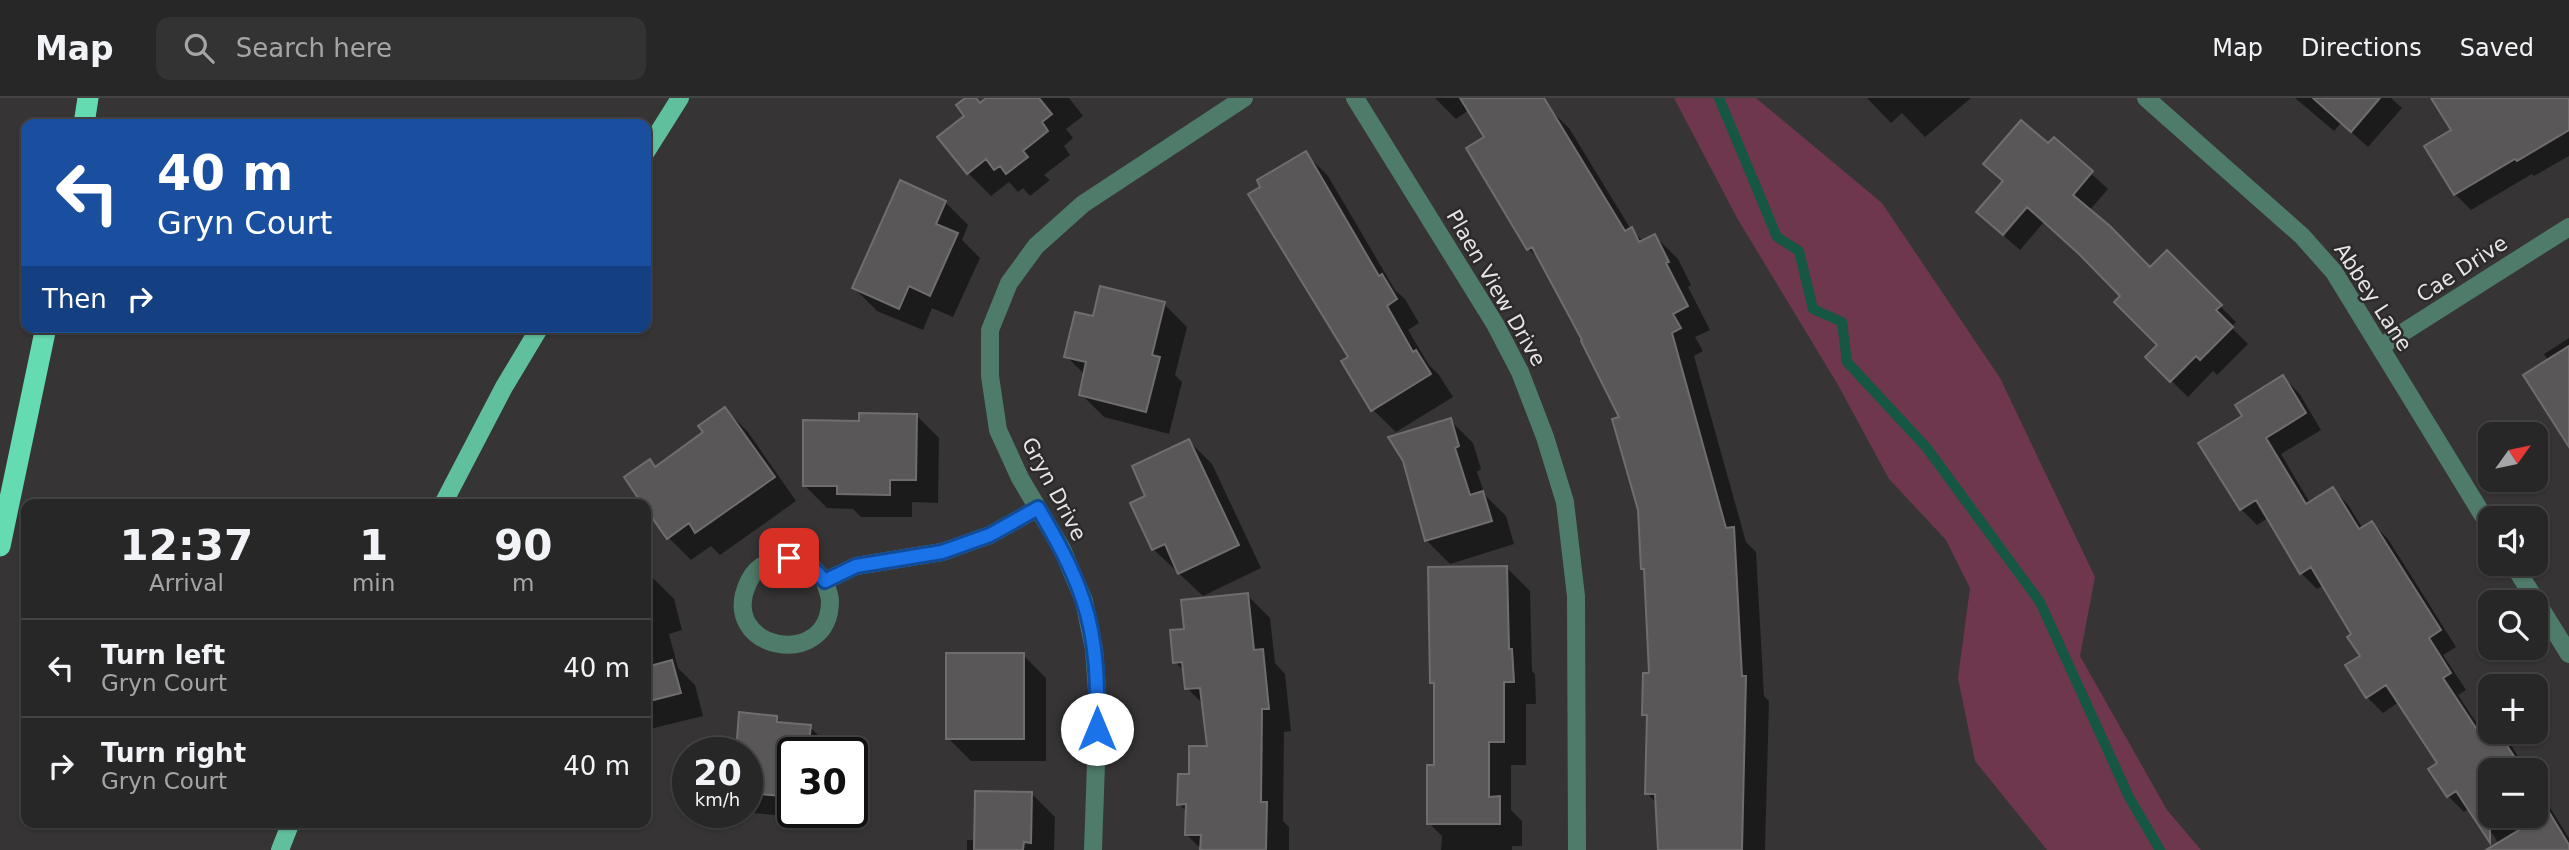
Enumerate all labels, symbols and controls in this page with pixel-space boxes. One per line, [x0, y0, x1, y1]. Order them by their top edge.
search box [156, 17, 646, 80]
text: Map [35, 29, 114, 68]
icon: search [180, 29, 218, 67]
text: Search here [236, 33, 392, 63]
text: Map [2212, 34, 2263, 62]
text: Directions [2301, 34, 2422, 62]
text: Saved [2460, 34, 2534, 62]
text: 40 m [157, 145, 293, 202]
icon: left [42, 147, 133, 238]
text: Gryn Court [157, 204, 332, 242]
street label: Plaen View Drive [1441, 205, 1551, 371]
street label: Cae Drive [2412, 231, 2512, 307]
street label: Abbey Lane [2329, 239, 2417, 355]
icon: right [121, 280, 159, 318]
text: Then [42, 284, 107, 314]
north arrow [2478, 422, 2548, 492]
map controls [2478, 422, 2548, 828]
street label: Gryn Drive [1017, 433, 1091, 545]
button: sound [2478, 506, 2548, 576]
text: 12:37 [120, 521, 253, 570]
text: 1 [359, 521, 388, 570]
text: 90 [494, 521, 552, 570]
pin [759, 528, 819, 588]
icon: arrive [770, 539, 808, 577]
text: Arrival [149, 570, 224, 596]
text: min [352, 570, 395, 596]
text: m [512, 570, 534, 596]
button: search [2478, 590, 2548, 660]
text: Turn left [101, 640, 225, 670]
icon: left [42, 649, 80, 687]
text: 40 m [563, 653, 630, 683]
text: Gryn Court [101, 670, 227, 696]
button: + [2478, 674, 2548, 744]
position arrow [1060, 692, 1134, 766]
speed limit sign: 30 [777, 737, 868, 828]
text: Turn right [101, 738, 246, 768]
icon: right [42, 747, 80, 785]
text: 40 m [563, 751, 630, 781]
text: 20 [693, 753, 742, 793]
button: − [2478, 758, 2548, 828]
text: Gryn Court [101, 768, 227, 794]
text: km/h [695, 789, 740, 810]

